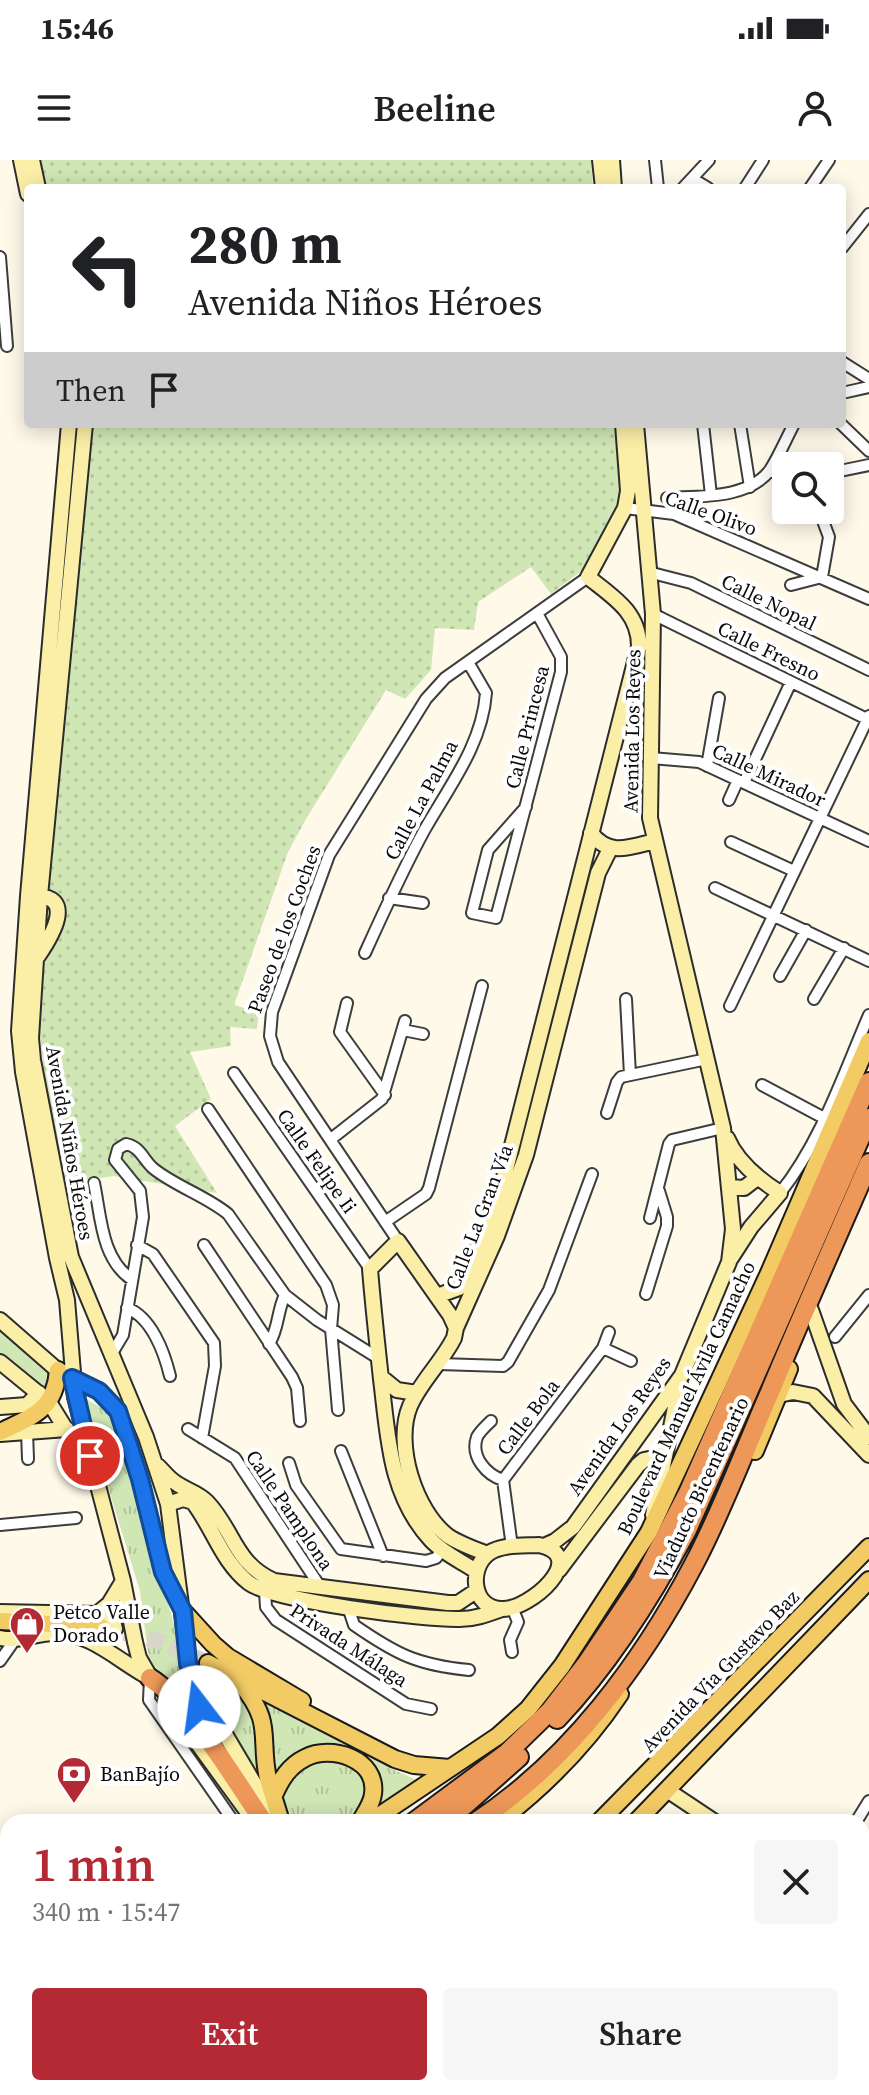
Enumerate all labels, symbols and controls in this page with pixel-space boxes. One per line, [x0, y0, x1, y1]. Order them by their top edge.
text: 15:46 [40, 8, 114, 49]
text: Beeline [373, 84, 496, 133]
icon: menu [32, 86, 76, 130]
icon: person [793, 86, 837, 130]
text: 280 m [188, 205, 342, 282]
icon: left [56, 216, 160, 320]
text: Avenida Niños Héroes [188, 278, 542, 327]
icon: arrive [142, 368, 186, 412]
text: Then [56, 370, 126, 411]
map controls [772, 452, 844, 524]
button: search [772, 452, 844, 524]
street label: Calle Olivo [661, 483, 761, 543]
street label: Calle Nopal [717, 567, 821, 637]
street label: Calle Fresno [713, 614, 825, 688]
street label: Avenida Los Reyes [617, 649, 647, 813]
street label: Calle Princesa [498, 661, 556, 792]
street label: Calle La Palma [378, 734, 465, 865]
street label: Calle Mirador [707, 736, 831, 814]
street label: Paseo de los Coches [241, 841, 327, 1017]
street label: Avenida Niños Héroes [39, 1044, 101, 1242]
street label: Calle Felipe Ii [271, 1103, 363, 1219]
street label: Calle La Gran Vía [438, 1140, 520, 1294]
street label: Boulevard Manuel Ávila Camacho [610, 1257, 762, 1539]
street label: Avenida Los Reyes [561, 1351, 677, 1501]
street label: Calle Bola [490, 1372, 566, 1461]
street label: Viaducto Bicentenario [646, 1392, 756, 1584]
pin [56, 1422, 124, 1490]
icon: arrive [68, 1434, 112, 1478]
street label: Calle Pamplona [239, 1444, 341, 1576]
street label: Avenida Via Gustavo Baz [635, 1583, 805, 1759]
street label: Privada Málaga [285, 1596, 414, 1694]
place label: Petco Valle Dorado [53, 1598, 150, 1649]
shop icon: Petco Valle Dorado [8, 1605, 46, 1655]
position arrow [157, 1665, 241, 1749]
bank icon: BanBajío [55, 1755, 93, 1805]
place label: BanBajío [100, 1760, 180, 1788]
text: 1 min [32, 1831, 155, 1897]
button: close [754, 1840, 838, 1924]
text: 340 m · 15:47 [32, 1894, 180, 1930]
button: Exit [32, 1988, 427, 2080]
button: Share [443, 1988, 838, 2080]

